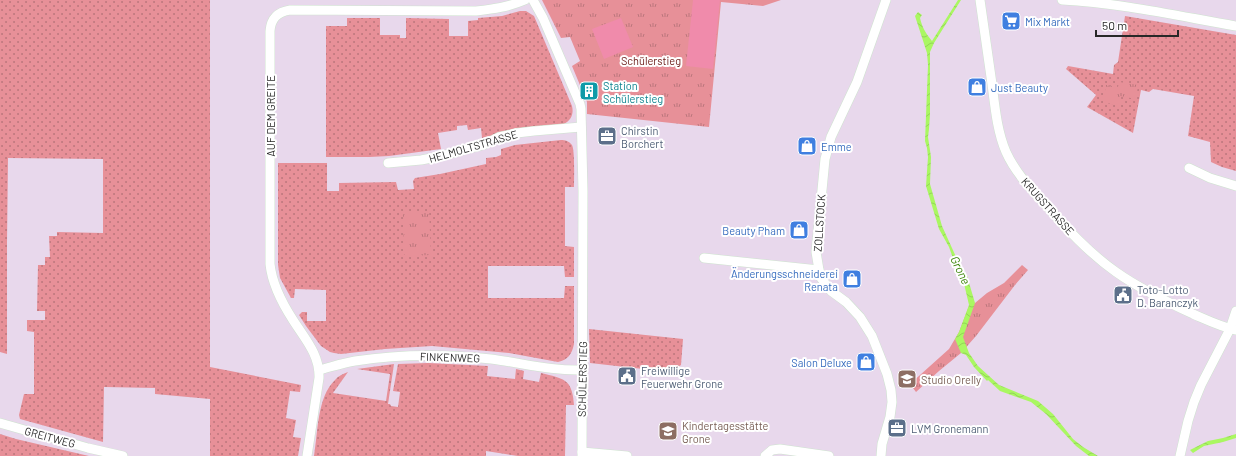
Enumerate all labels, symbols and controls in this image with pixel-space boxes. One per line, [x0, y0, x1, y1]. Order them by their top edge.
supermarket icon: Mix Markt [1000, 10, 1022, 32]
scale bar [1096, 12, 1178, 38]
place label: Mix Markt [1025, 15, 1070, 28]
text: 50 m [1102, 18, 1127, 32]
park label: Schülerstieg [621, 54, 681, 67]
street label: AUF DEM GREITE [264, 75, 277, 157]
shop icon: Just Beauty [966, 76, 988, 98]
place label: Station Schülerstieg [603, 79, 663, 105]
building icon: Station Schülerstieg [578, 80, 600, 102]
place label: Just Beauty [991, 81, 1048, 94]
place label: Chirstin Borchert [621, 124, 663, 150]
office icon: Chirstin Borchert [596, 125, 618, 147]
street label: HELMOLTSTRASSE [427, 127, 519, 165]
shop icon: Emme [796, 135, 818, 157]
place label: Emme [821, 140, 852, 153]
street label: KRUGSTRASSE [1019, 175, 1077, 238]
street label: ZOLLSTOCK [811, 194, 828, 252]
shop icon: Beauty Pham [788, 219, 810, 241]
place label: Beauty Pham [722, 224, 785, 237]
water label: Grone [948, 253, 974, 287]
place label: Änderungsschneiderei Renata [731, 266, 838, 293]
shop icon: Änderungsschneiderei Renata [841, 268, 863, 290]
place label: Toto-Lotto D. Baranczyk [1137, 283, 1199, 309]
public building icon: Toto-Lotto D. Baranczyk [1112, 284, 1134, 306]
street label: SCHÜLERSTIEG [574, 341, 589, 417]
street label: FINKENWEG [420, 349, 480, 365]
shop icon: Salon Deluxe [855, 351, 877, 373]
place label: Salon Deluxe [791, 356, 852, 369]
place label: Freiwillige Feuerwehr Grone [641, 364, 723, 390]
public building icon: Freiwillige Feuerwehr Grone [616, 365, 638, 387]
school or university icon: Studio Orelly [896, 368, 918, 390]
place label: Studio Orelly [921, 373, 981, 386]
office icon: LVM Gronemann [886, 417, 908, 439]
place label: Kindertagesstätte Grone [682, 419, 769, 445]
school or university icon: Kindertagesstätte Grone [657, 420, 679, 442]
place label: LVM Gronemann [911, 422, 989, 435]
street label: GREITWEG [23, 424, 77, 450]

